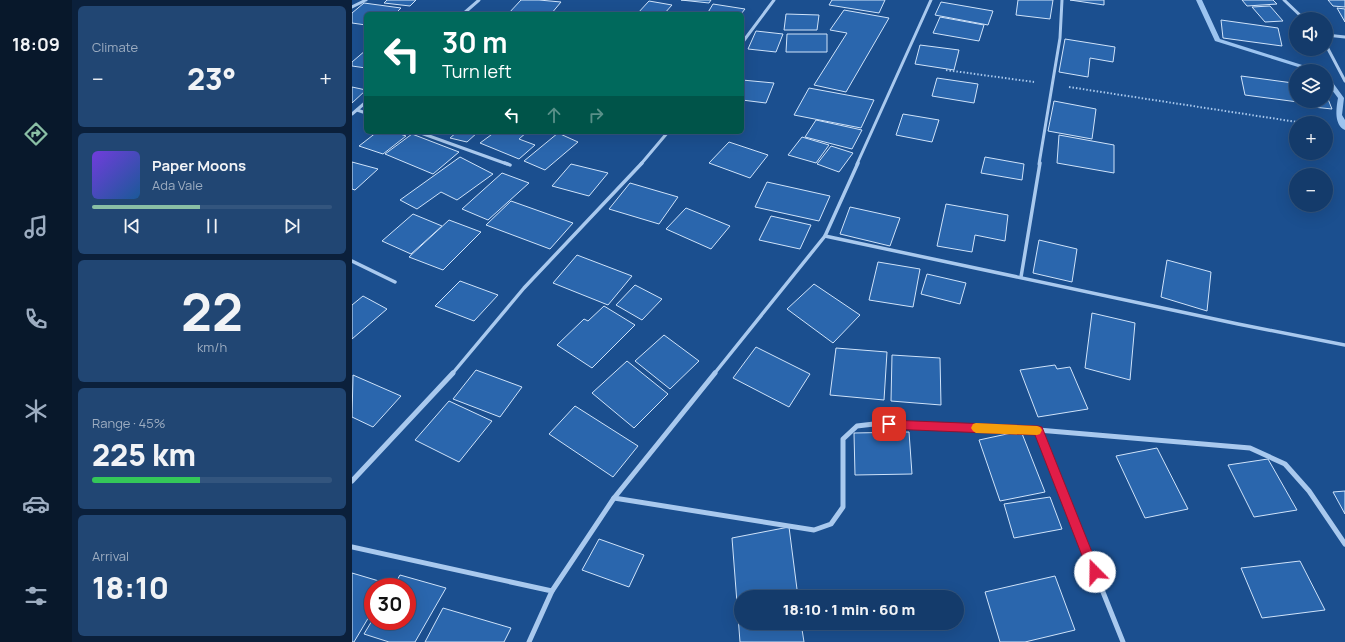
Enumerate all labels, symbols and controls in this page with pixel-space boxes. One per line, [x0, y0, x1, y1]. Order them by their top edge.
map controls [1289, 12, 1333, 212]
button: sound [1289, 12, 1333, 56]
text: 30 m [442, 23, 507, 61]
icon: left [376, 28, 428, 80]
text: 18:09 [12, 32, 60, 56]
text: Climate [92, 38, 138, 56]
text: 23° [187, 58, 236, 99]
text: Turn left [442, 59, 512, 83]
text: − [92, 64, 104, 94]
text: + [319, 64, 332, 94]
button: layers [1289, 64, 1333, 108]
icon: left [501, 104, 523, 126]
icon: ahead [543, 104, 565, 126]
icon: right [585, 104, 607, 126]
button: + [1289, 116, 1333, 160]
icon: directions [22, 120, 50, 148]
text: Paper Moons [152, 155, 246, 176]
button: − [1289, 168, 1333, 212]
text: Ada Vale [152, 176, 203, 194]
icon: music [22, 213, 50, 241]
icon: previous [121, 215, 143, 237]
icon: pause [201, 215, 223, 237]
icon: next [281, 215, 303, 237]
text: 22 [181, 276, 243, 347]
icon: phone [22, 305, 50, 333]
text: km/h [197, 338, 227, 356]
icon: climate [22, 397, 50, 425]
pin [872, 407, 906, 441]
icon: arrive [878, 413, 900, 435]
text: Range · 45% [92, 414, 165, 432]
text: 225 km [92, 434, 196, 475]
icon: car [22, 490, 50, 518]
text: Arrival [92, 547, 129, 565]
position arrow [1074, 551, 1116, 593]
text: 18:10 [92, 567, 169, 608]
speed limit sign: 30 [364, 578, 416, 630]
icon: filters [22, 582, 50, 610]
text: 18:10 · 1 min · 60 m [783, 599, 915, 620]

